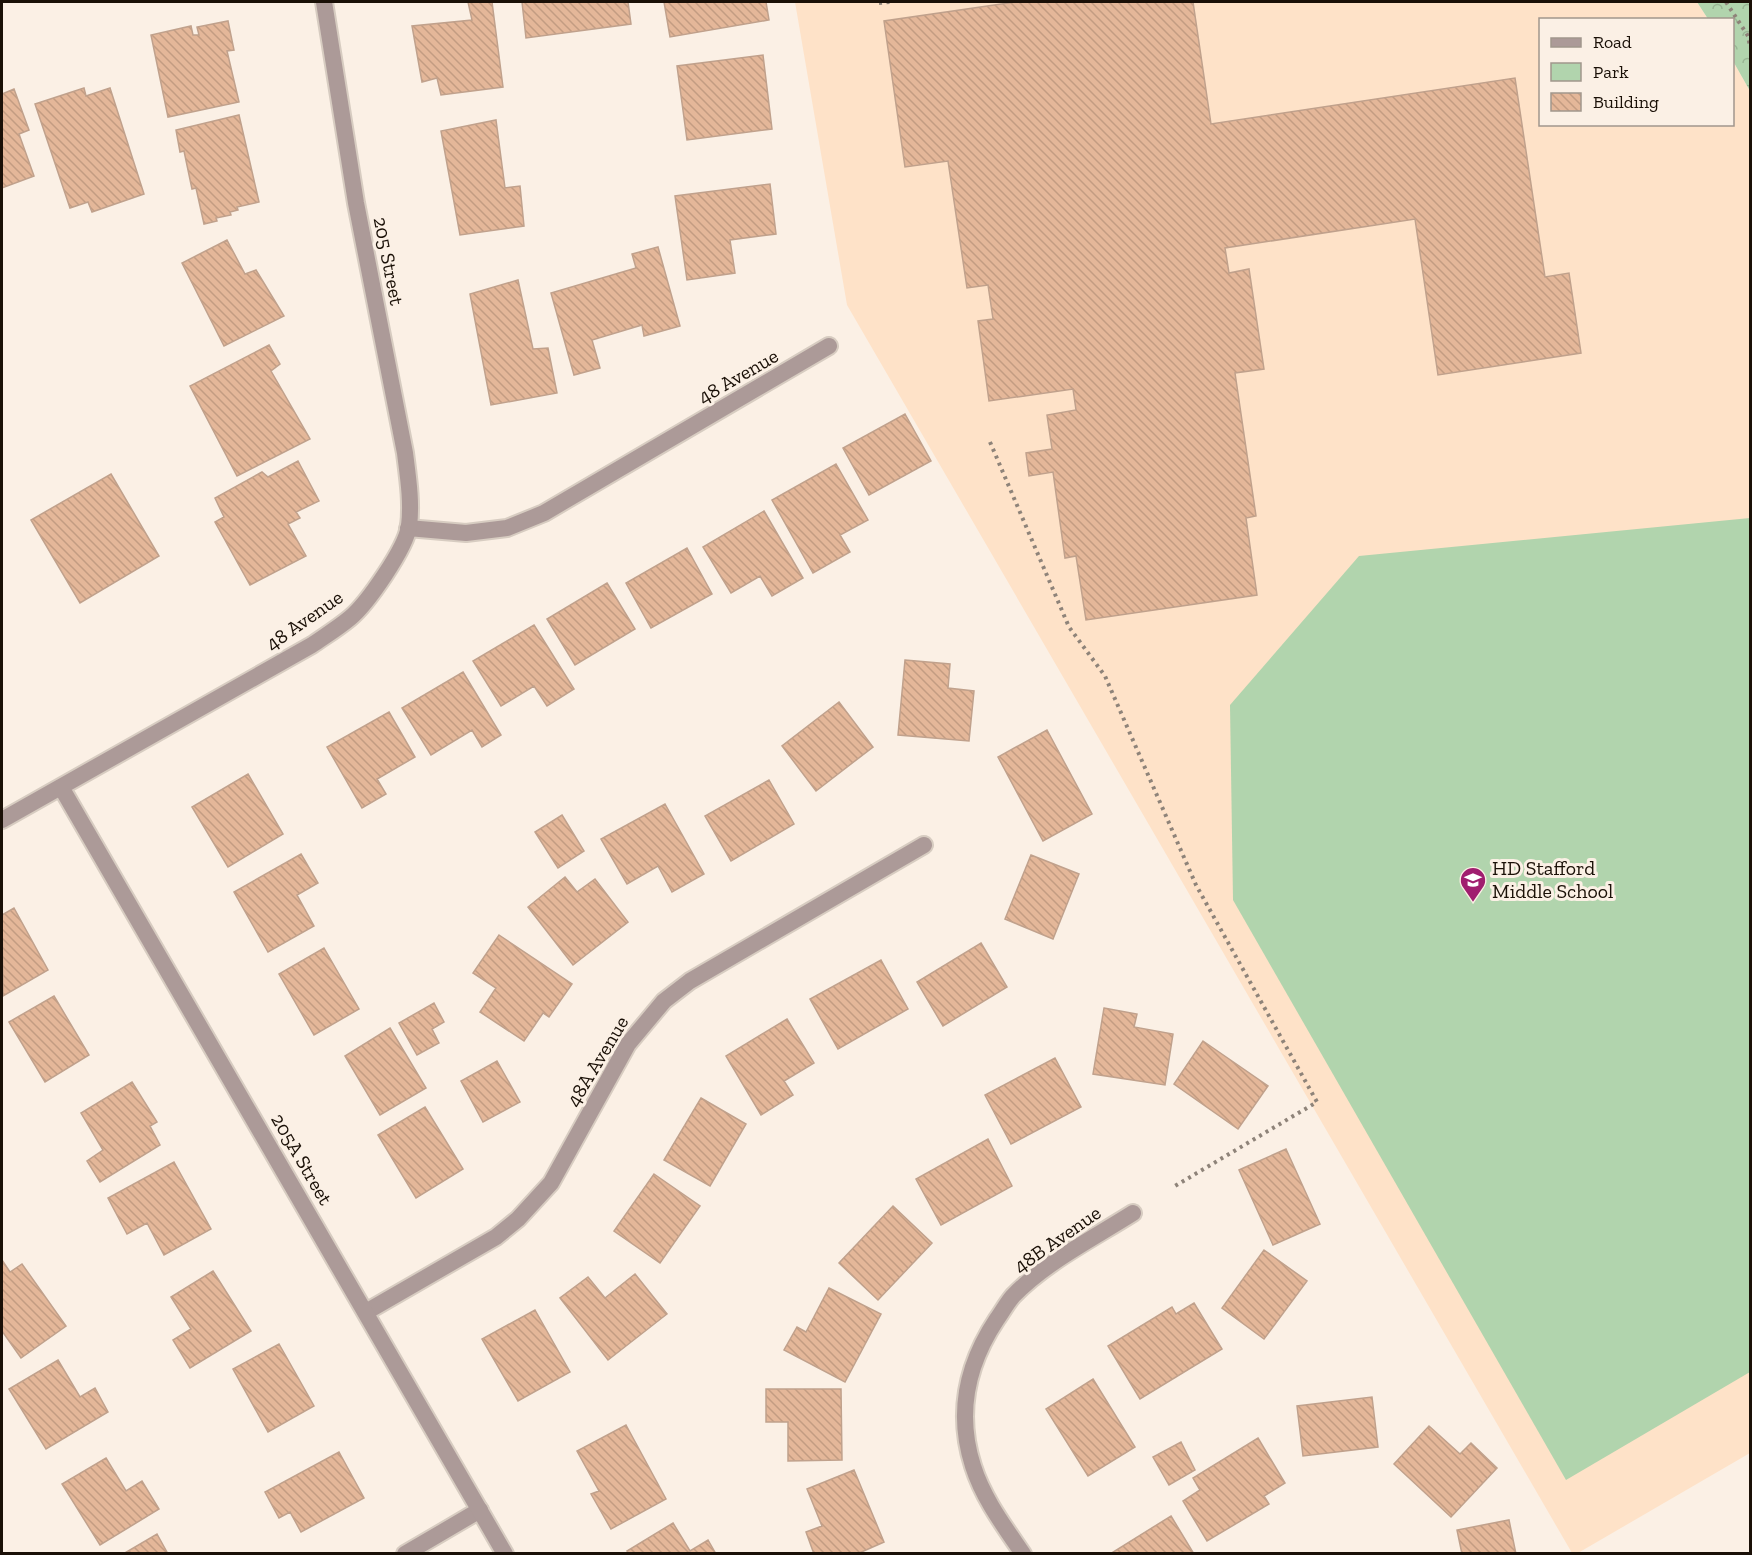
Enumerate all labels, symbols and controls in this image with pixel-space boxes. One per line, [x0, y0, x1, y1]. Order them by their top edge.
legend [1539, 18, 1734, 126]
text: Road [1593, 31, 1632, 53]
text: Park [1593, 61, 1629, 83]
text: Building [1593, 91, 1659, 113]
street label: 205 Street [369, 215, 409, 308]
street label: 48 Avenue [694, 343, 782, 409]
street label: 48 Avenue [261, 585, 347, 655]
place label: HD Stafford Middle School [1492, 856, 1613, 903]
school or university icon: HD Stafford Middle School [1458, 865, 1488, 903]
street label: 48A Avenue [561, 1011, 633, 1111]
street label: 205A Street [266, 1109, 338, 1209]
street label: 48B Avenue [1009, 1200, 1105, 1278]

